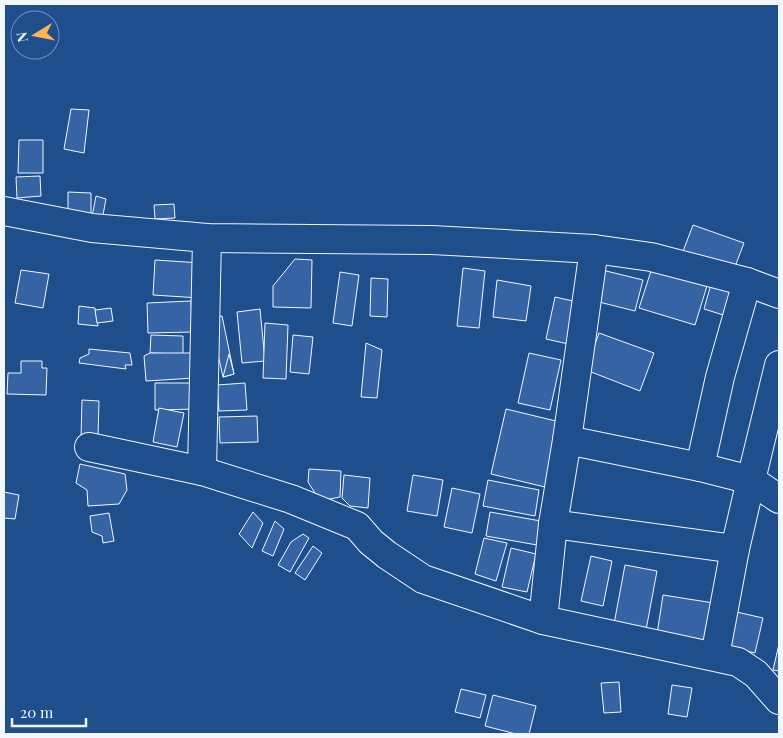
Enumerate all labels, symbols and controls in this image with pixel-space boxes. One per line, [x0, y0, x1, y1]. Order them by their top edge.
north arrow [10, 10, 60, 60]
text: N [11, 31, 32, 44]
scale bar [12, 696, 86, 728]
text: 20 m [20, 702, 54, 722]

